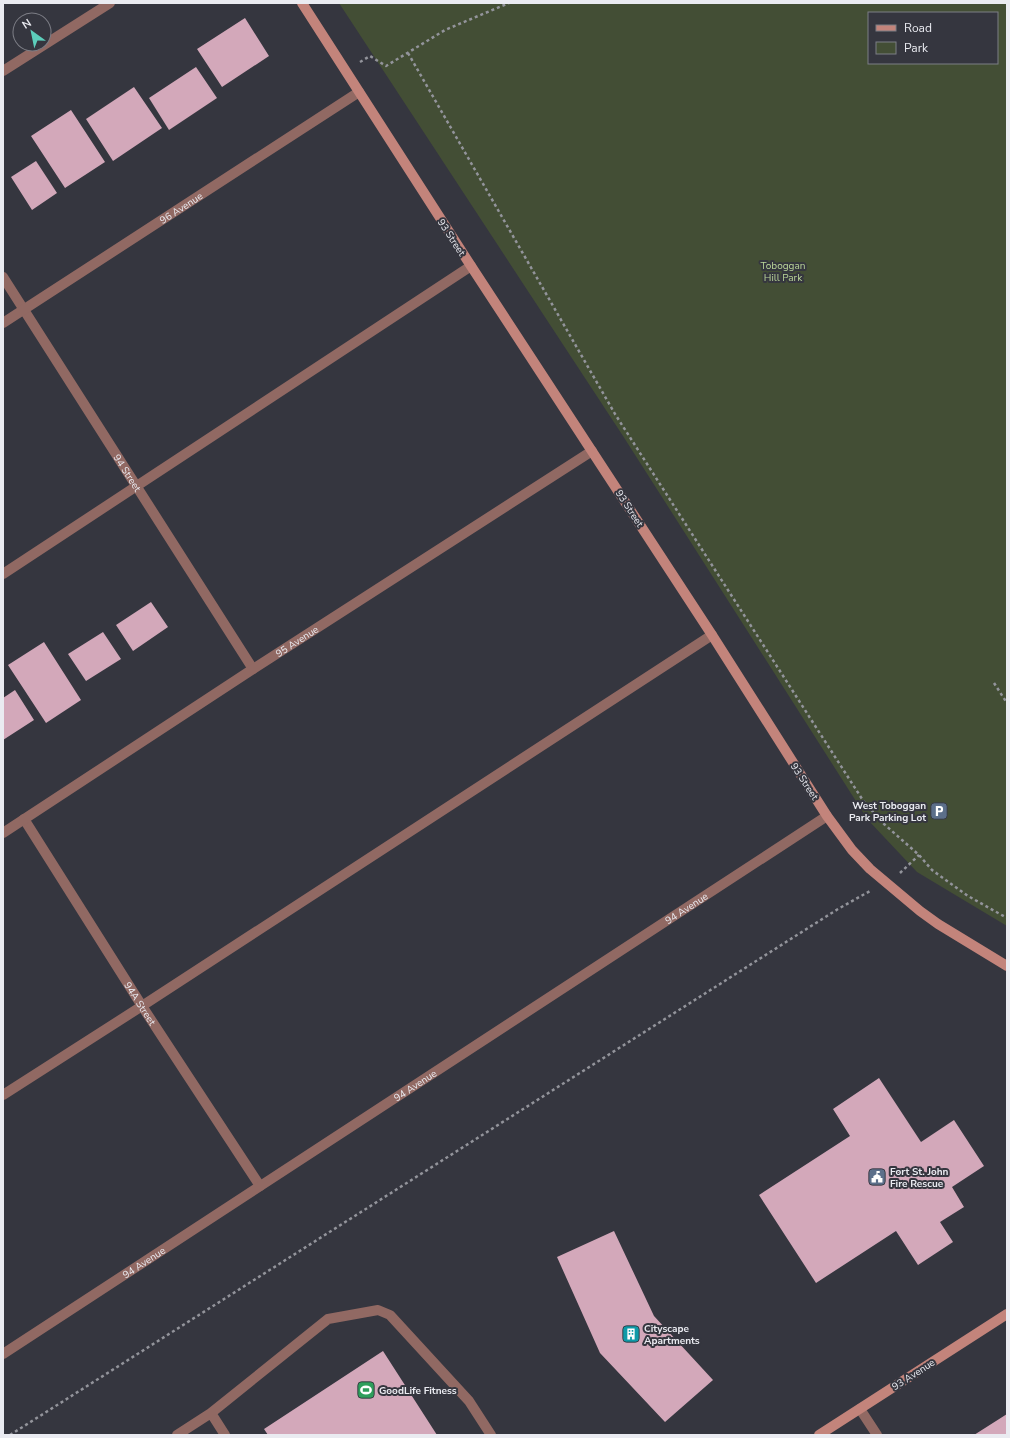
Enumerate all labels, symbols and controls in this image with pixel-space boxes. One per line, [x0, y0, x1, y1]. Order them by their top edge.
north arrow [12, 12, 52, 52]
legend [868, 12, 998, 64]
text: N [19, 16, 34, 33]
text: Road [904, 20, 932, 36]
text: Park [904, 40, 929, 56]
street label: 96 Avenue [157, 189, 206, 228]
street label: 93 Street [434, 216, 469, 259]
park label: Toboggan Hill Park [761, 259, 805, 285]
street label: 94 Street [110, 452, 144, 495]
street label: 93 Street [612, 487, 647, 530]
street label: 95 Avenue [273, 623, 322, 661]
street label: 93 Street [787, 760, 822, 803]
place label: West Toboggan Park Parking Lot [849, 799, 926, 825]
parking icon: West Toboggan Park Parking Lot [929, 801, 949, 821]
street label: 94 Avenue [663, 890, 711, 928]
street label: 94A Street [120, 979, 159, 1029]
street label: 94 Avenue [391, 1067, 440, 1105]
place label: Fort St. John Fire Rescue [890, 1165, 949, 1191]
public building icon: Fort St. John Fire Rescue [867, 1167, 887, 1187]
street label: 94 Avenue [120, 1244, 168, 1282]
place label: Cityscape Apartments [644, 1322, 700, 1348]
building icon: Cityscape Apartments [621, 1324, 641, 1344]
street label: 93 Avenue [889, 1356, 938, 1394]
sports icon: GoodLife Fitness [356, 1380, 376, 1400]
place label: GoodLife Fitness [379, 1384, 457, 1398]

